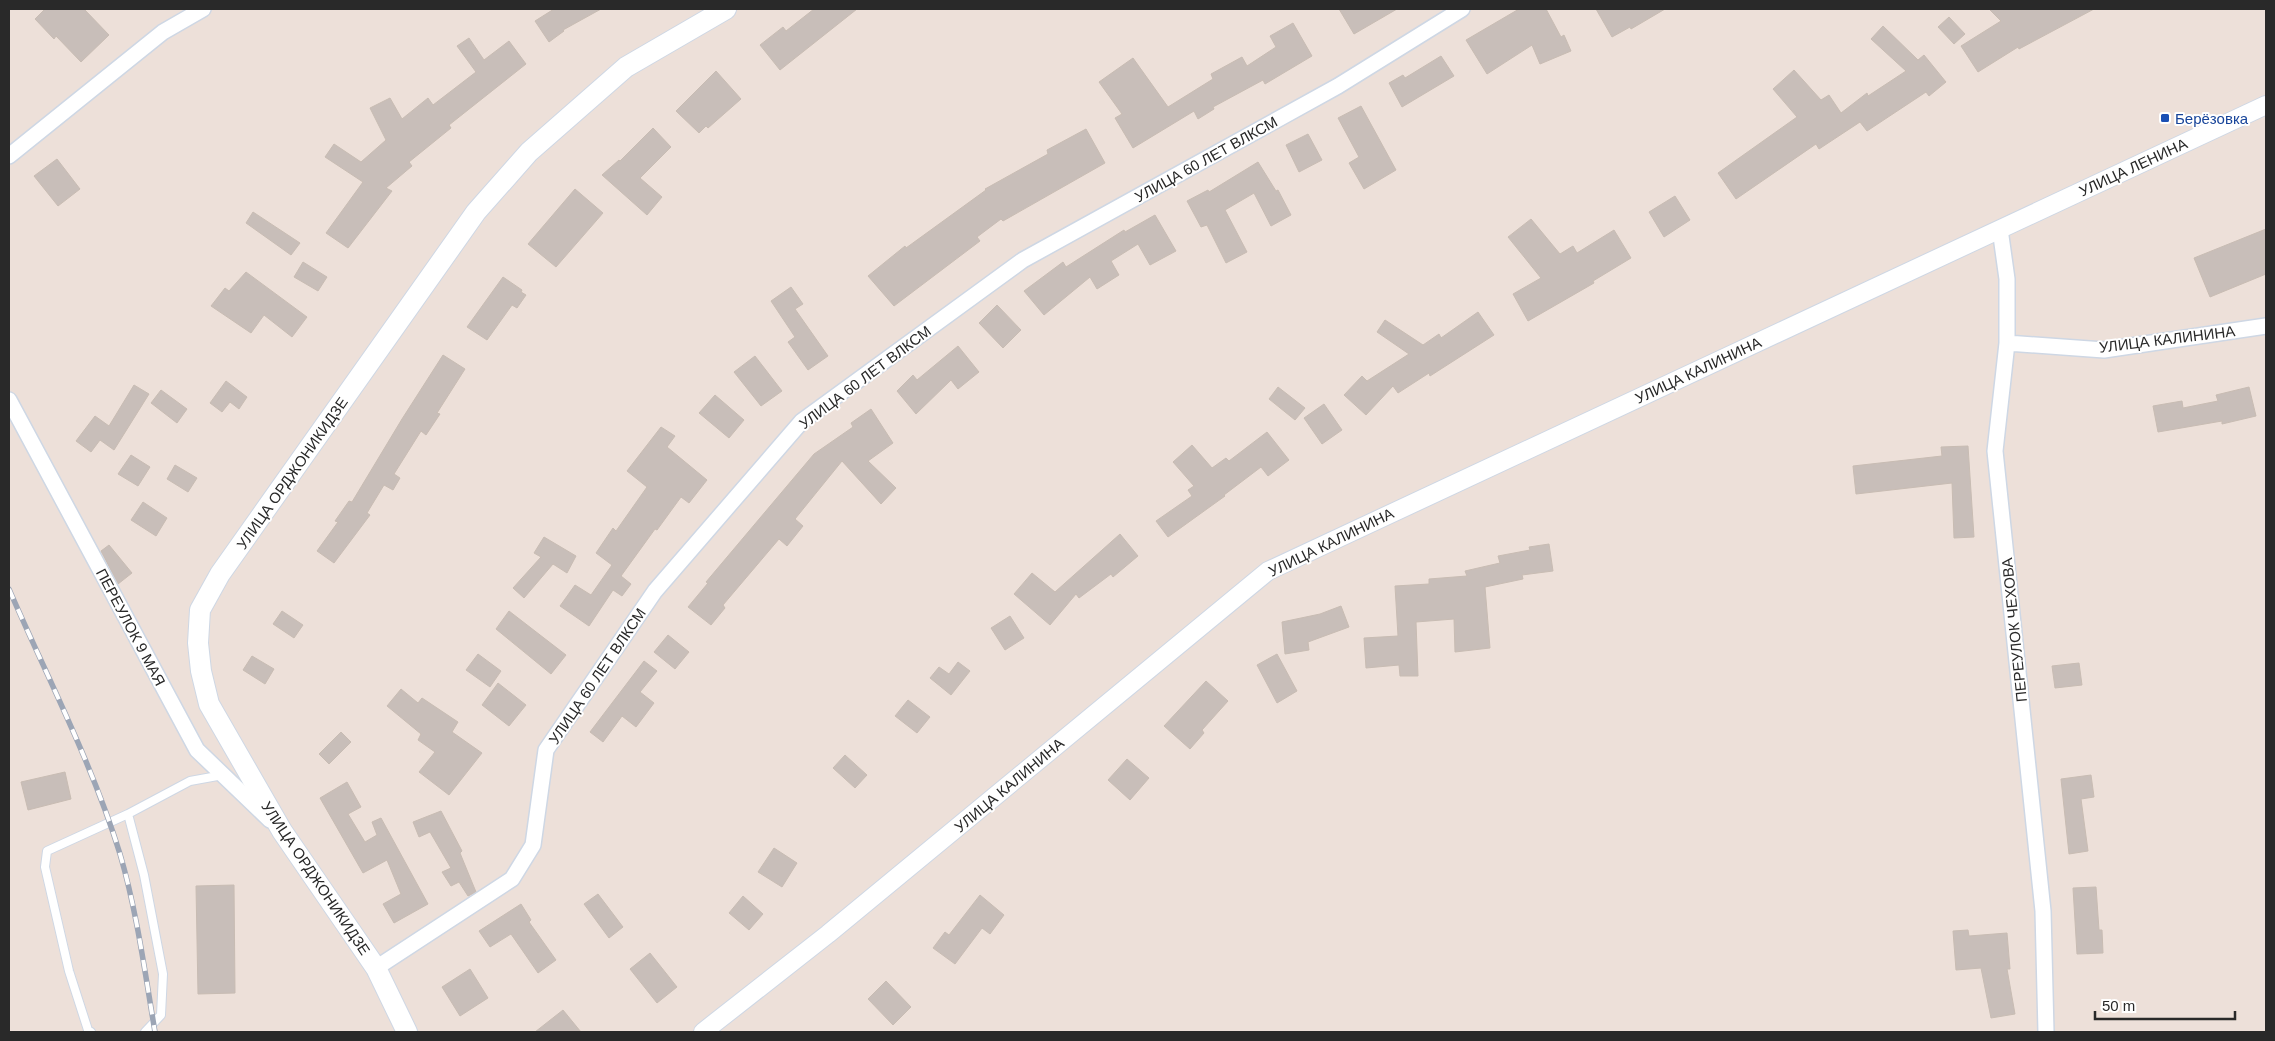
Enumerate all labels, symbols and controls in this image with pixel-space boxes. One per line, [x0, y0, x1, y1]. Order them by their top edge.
place label: Берёзовка [2175, 110, 2249, 127]
marker: Берёзовка [2159, 112, 2171, 124]
street label: УЛИЦА 60 ЛЕТ ВЛКСМ [1132, 113, 1280, 205]
street label: УЛИЦА ЛЕНИНА [2076, 135, 2190, 199]
street label: УЛИЦА 60 ЛЕТ ВЛКСМ [796, 322, 934, 432]
street label: УЛИЦА КАЛИНИНА [2098, 322, 2236, 356]
street label: УЛИЦА КАЛИНИНА [1632, 333, 1764, 407]
street label: УЛИЦА ОРДЖОНИКИДЗЕ [233, 394, 351, 552]
street label: УЛИЦА КАЛИНИНА [1266, 504, 1396, 580]
street label: ПЕРЕУЛОК ЧЕХОВА [1998, 557, 2030, 703]
street label: ПЕРЕУЛОК 9 МАЯ [93, 566, 169, 688]
street label: УЛИЦА 60 ЛЕТ ВЛКСМ [545, 605, 649, 747]
street label: УЛИЦА КАЛИНИНА [951, 734, 1067, 836]
street label: УЛИЦА ОРДЖОНИКИДЗЕ [258, 798, 374, 958]
scale bar [2095, 988, 2235, 1020]
text: 50 m [2102, 997, 2135, 1014]

